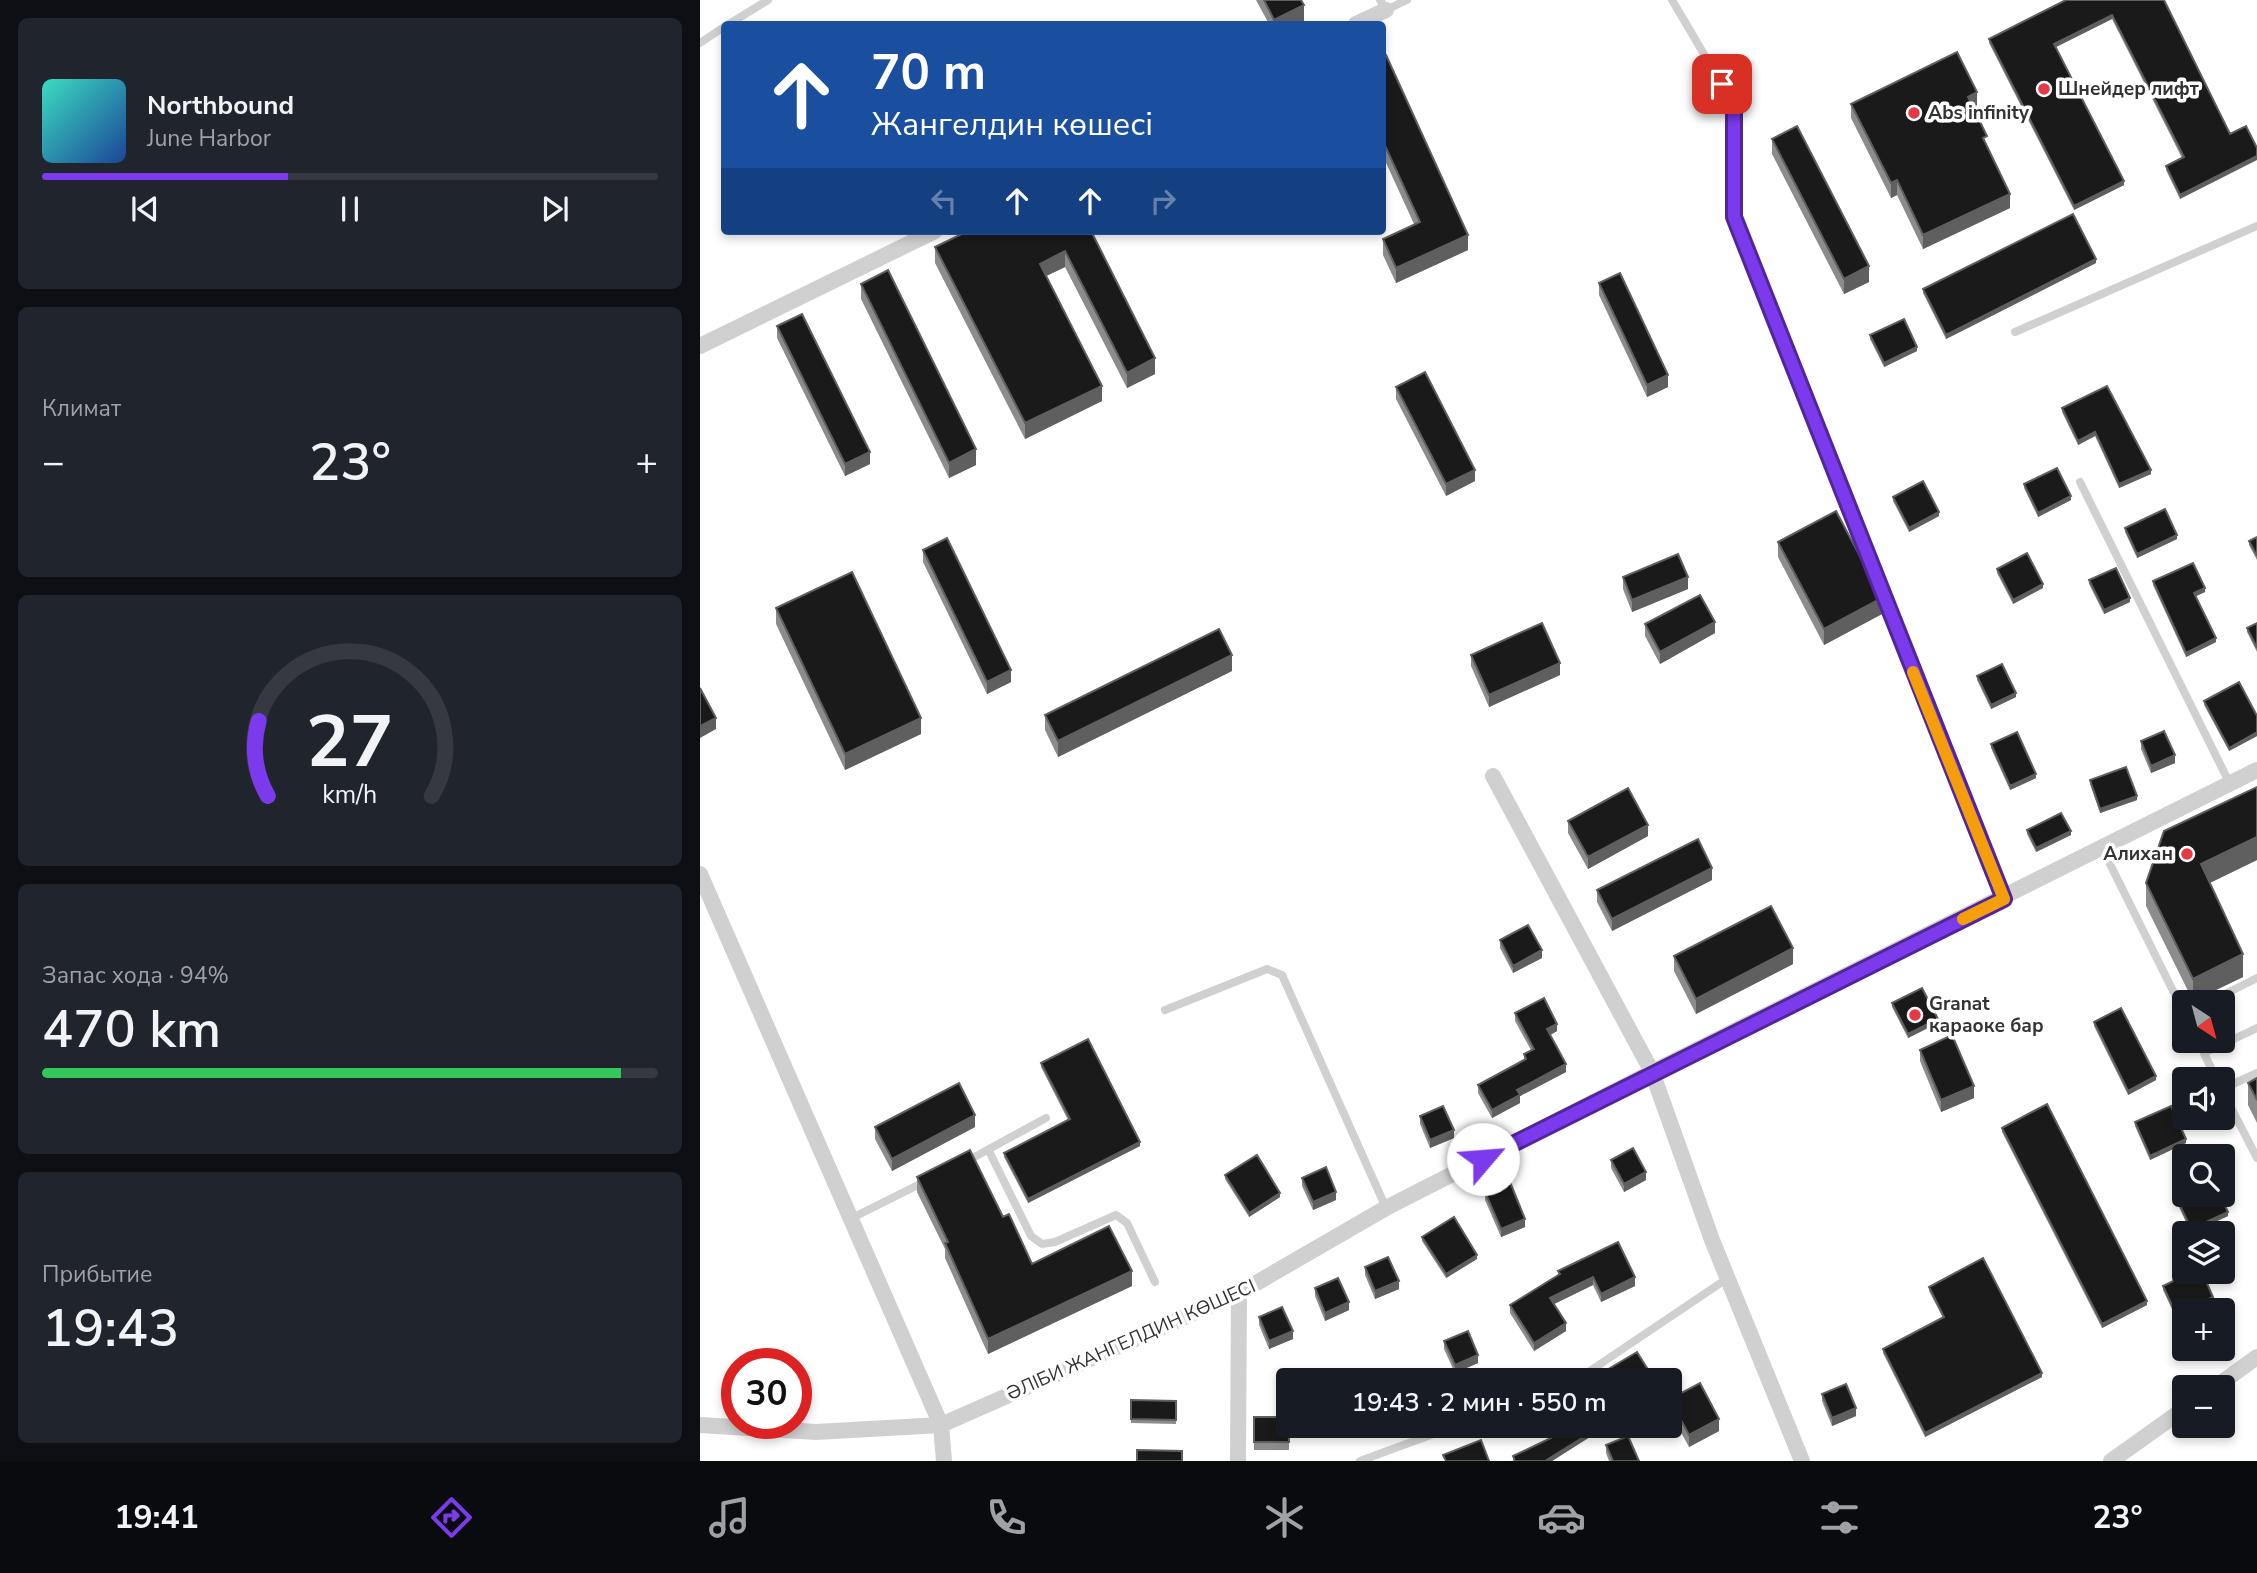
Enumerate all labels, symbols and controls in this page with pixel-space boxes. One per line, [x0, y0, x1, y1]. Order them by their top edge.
text: 70 m [871, 39, 986, 106]
icon: ahead [756, 49, 847, 140]
pin [1692, 54, 1752, 114]
icon: arrive [1703, 65, 1741, 103]
place label: Шнейдер лифт [2058, 76, 2199, 102]
marker: Шнейдер лифт [2036, 81, 2052, 97]
text: Northbound [147, 88, 294, 123]
place label: Abs infinity [1928, 100, 2030, 126]
text: Жангелдин көшесі [871, 103, 1153, 146]
marker: Abs infinity [1906, 105, 1922, 121]
text: June Harbor [147, 123, 271, 154]
icon: left [925, 182, 963, 220]
icon: ahead [998, 182, 1036, 220]
icon: ahead [1071, 182, 1109, 220]
icon: right [1144, 182, 1182, 220]
icon: previous [126, 190, 164, 228]
icon: pause [331, 190, 369, 228]
icon: next [536, 190, 574, 228]
text: Климат [42, 393, 121, 424]
text: 23° [309, 427, 391, 498]
text: − [42, 437, 65, 488]
text: + [635, 437, 658, 488]
text: 27 [306, 693, 394, 793]
text: km/h [322, 778, 378, 812]
place label: Алихан [2103, 841, 2173, 867]
marker: Алихан [2179, 846, 2195, 862]
text: Запас хода · 94% [42, 960, 229, 991]
north arrow [2172, 990, 2235, 1054]
map controls [2172, 990, 2235, 1438]
place label: Granat караоке бар [1929, 991, 2044, 1039]
text: 470 km [42, 994, 221, 1065]
marker: Granat караоке бар [1907, 1007, 1923, 1023]
button: sound [2172, 1067, 2235, 1130]
position arrow [1446, 1122, 1520, 1196]
button: search [2172, 1144, 2235, 1207]
button: layers [2172, 1221, 2235, 1284]
text: Прибытие [42, 1259, 152, 1290]
street label: ӘЛІБИ ЖАНГЕЛДИН КӨШЕСІ [1002, 1273, 1260, 1407]
text: 19:43 [42, 1293, 179, 1364]
button: + [2172, 1298, 2235, 1361]
speed limit sign: 30 [721, 1348, 812, 1439]
button: − [2172, 1375, 2235, 1438]
text: 19:43 · 2 мин · 550 m [1351, 1385, 1607, 1420]
icon: directions [427, 1493, 476, 1542]
icon: music [705, 1493, 754, 1542]
icon: phone [982, 1493, 1031, 1542]
icon: climate [1260, 1493, 1309, 1542]
icon: car [1537, 1493, 1586, 1542]
icon: filters [1815, 1493, 1864, 1542]
text: 19:41 [114, 1496, 199, 1539]
text: 23° [2092, 1496, 2143, 1539]

